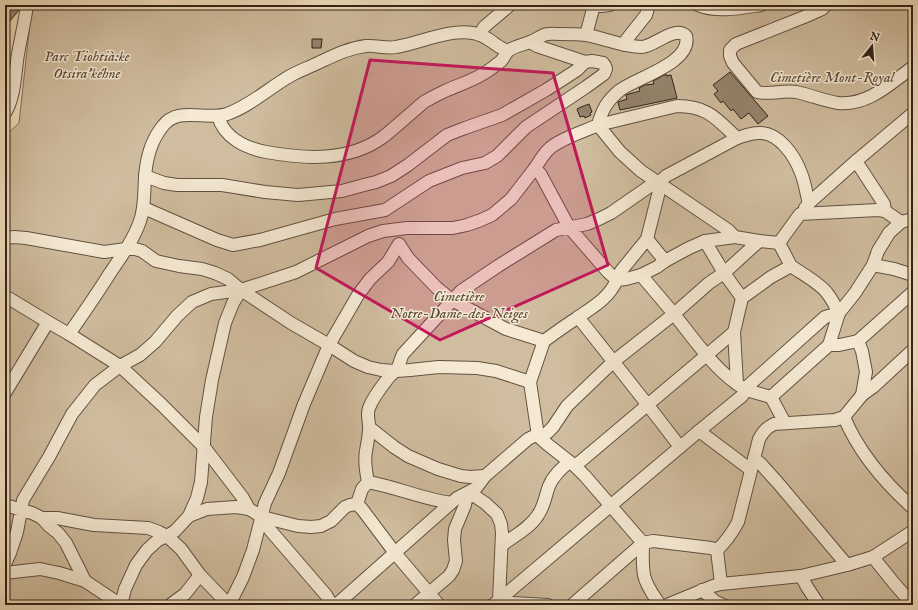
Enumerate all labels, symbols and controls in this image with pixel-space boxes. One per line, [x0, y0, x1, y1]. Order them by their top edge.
north arrow [852, 26, 892, 66]
text: N [867, 29, 882, 46]
park label: Parc Tiohtià:ke Otsira'kéhne [44, 47, 130, 83]
park label: Cimetière Mont-Royal [770, 68, 896, 87]
park label: Cimetière Notre-Dame-des-Neiges [390, 287, 529, 324]

